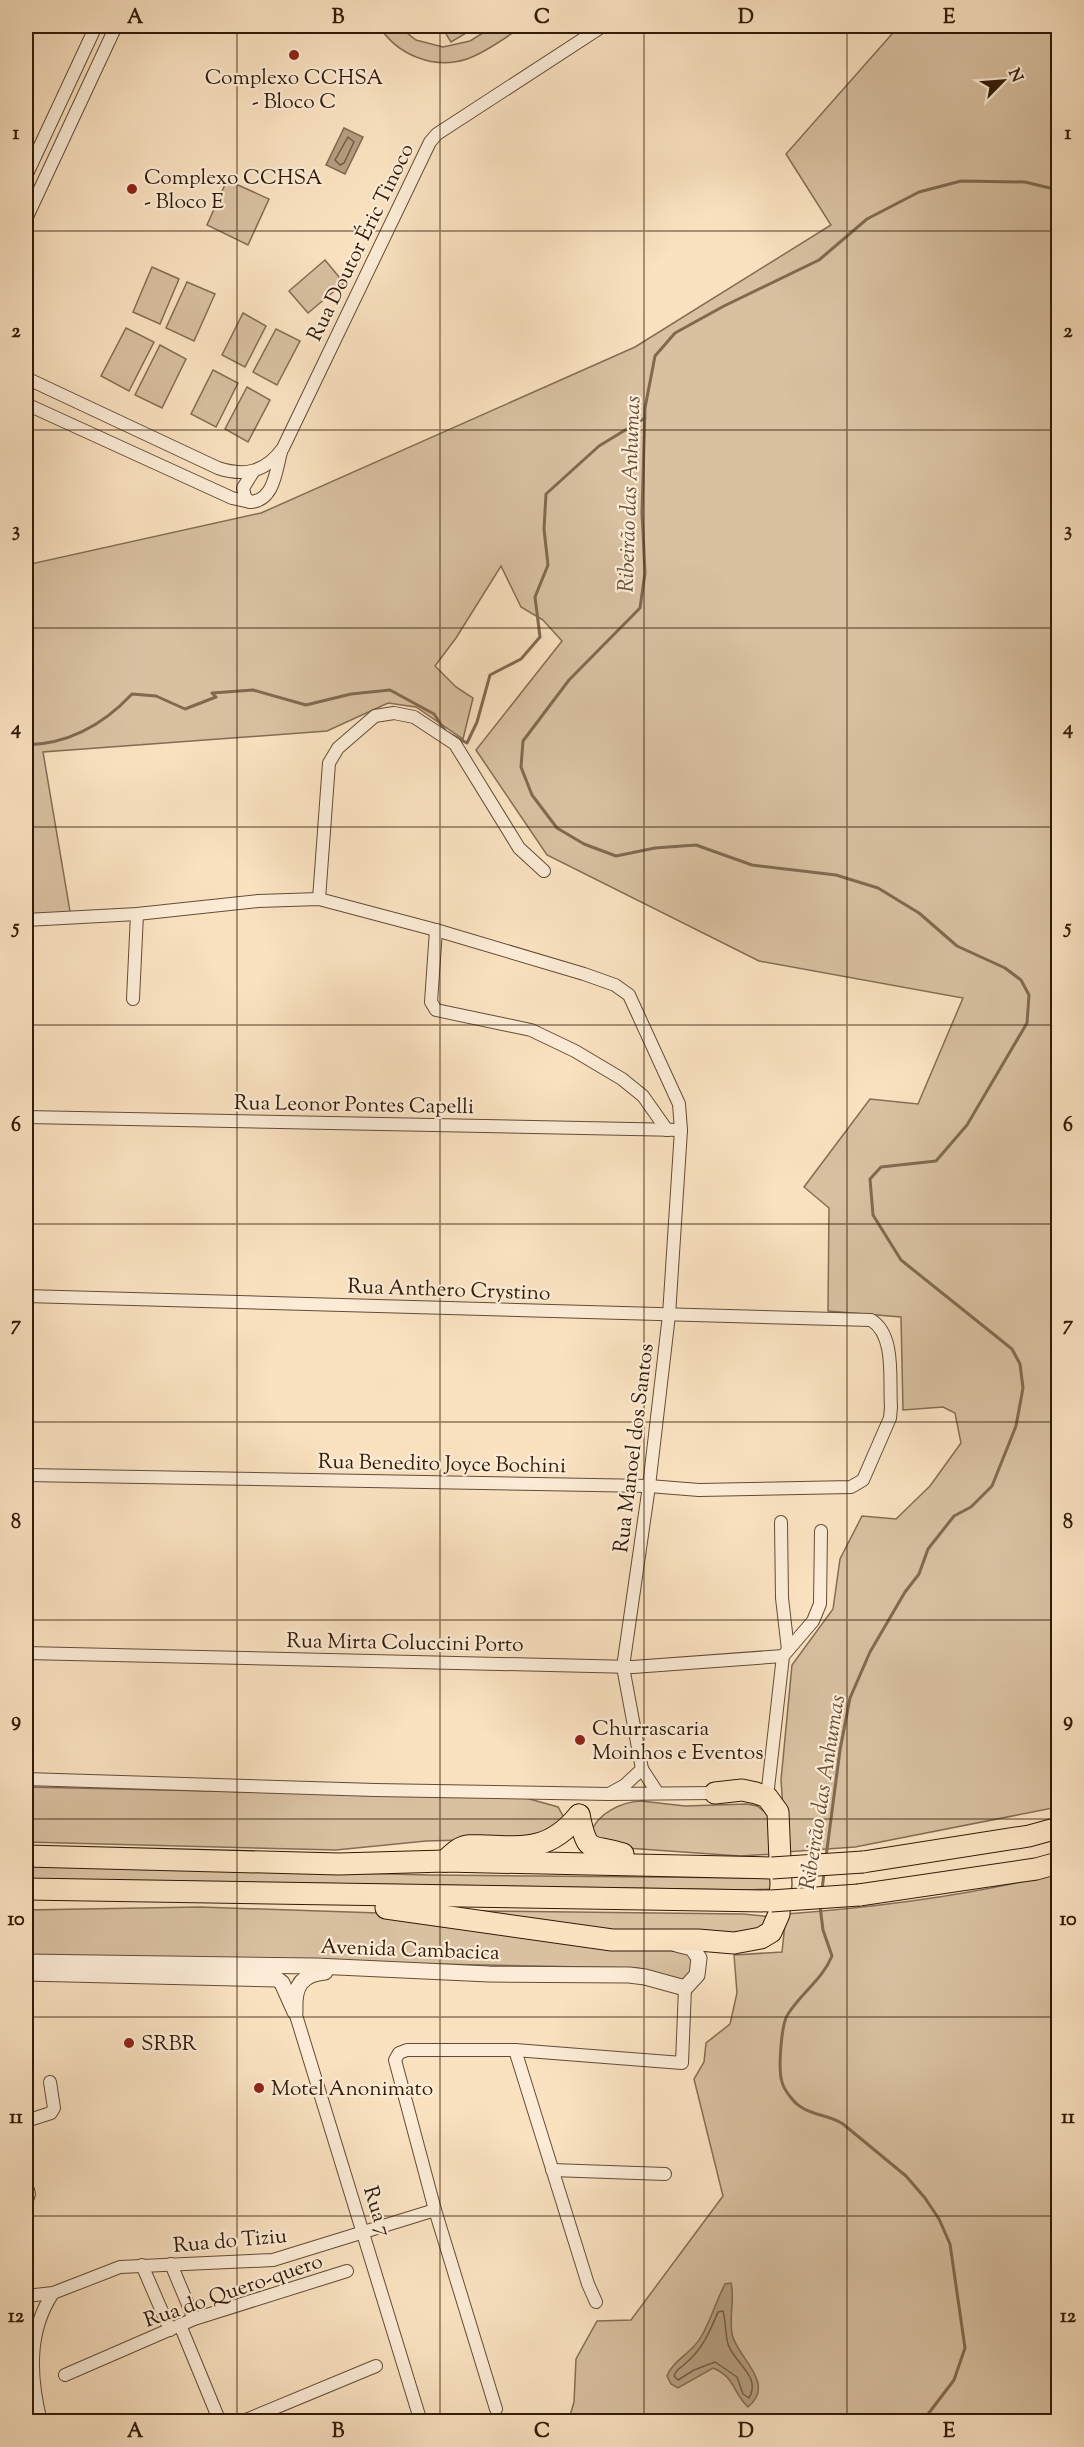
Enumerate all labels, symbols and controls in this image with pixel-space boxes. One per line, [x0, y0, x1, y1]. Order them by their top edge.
text: A [127, 4, 144, 33]
text: B [332, 4, 345, 33]
text: C [534, 4, 550, 33]
text: D [738, 4, 754, 33]
text: E [943, 4, 956, 33]
marker: Complexo CCHSA - Bloco C [287, 48, 301, 62]
north arrow [973, 51, 1033, 111]
place label: Complexo CCHSA - Bloco C [205, 64, 383, 118]
text: N [1001, 65, 1028, 87]
text: 1 [13, 120, 20, 149]
text: 1 [1065, 120, 1072, 149]
street label: Rua Doutor Éric Tinoco [301, 139, 423, 347]
place label: Complexo CCHSA - Bloco E [144, 164, 323, 218]
marker: Complexo CCHSA - Bloco E [125, 182, 139, 196]
text: 2 [11, 318, 21, 347]
text: 2 [1063, 318, 1073, 347]
water label: Ribeirão das Anhumas [612, 395, 650, 593]
text: 3 [12, 517, 20, 546]
text: 3 [1064, 517, 1072, 546]
text: 4 [10, 715, 21, 744]
text: 4 [1062, 715, 1073, 744]
text: 5 [11, 914, 20, 943]
text: 5 [1063, 914, 1072, 943]
street label: Rua Leonor Pontes Capelli [234, 1089, 474, 1123]
text: 6 [11, 1112, 21, 1141]
text: 6 [1063, 1112, 1073, 1141]
street label: Rua Anthero Crystino [347, 1272, 551, 1310]
text: 7 [11, 1311, 22, 1340]
text: 7 [1063, 1311, 1074, 1340]
street label: Rua Manoel dos Santos [607, 1342, 663, 1555]
street label: Rua Benedito Joyce Bochini [318, 1448, 566, 1482]
text: 8 [11, 1509, 21, 1538]
text: 8 [1063, 1509, 1073, 1538]
street label: Rua Mirta Coluccini Porto [286, 1627, 524, 1661]
water label: Ribeirão das Anhumas [793, 1693, 855, 1892]
text: 9 [11, 1707, 21, 1736]
text: 9 [1063, 1707, 1073, 1736]
place label: Churrascaria Moinhos e Eventos [592, 1715, 763, 1769]
marker: Churrascaria Moinhos e Eventos [573, 1733, 587, 1747]
text: 10 [7, 1906, 25, 1935]
text: 10 [1059, 1906, 1077, 1935]
street label: Avenida Cambacica [320, 1933, 500, 1969]
place label: SRBR [141, 2030, 197, 2060]
marker: SRBR [122, 2036, 136, 2050]
place label: Motel Anonimato [271, 2075, 433, 2105]
marker: Motel Anonimato [252, 2081, 266, 2095]
text: 11 [9, 2104, 23, 2133]
text: 11 [1061, 2104, 1075, 2133]
street label: Rua 7 [354, 2183, 398, 2241]
street label: Rua do Tiziu [172, 2222, 288, 2262]
street label: Rua do Quero-quero [140, 2247, 327, 2337]
text: 12 [8, 2303, 25, 2332]
text: 12 [1060, 2303, 1077, 2332]
text: A [127, 2418, 144, 2447]
text: B [332, 2418, 345, 2447]
text: C [534, 2418, 550, 2447]
text: D [738, 2418, 754, 2447]
text: E [943, 2418, 956, 2447]

